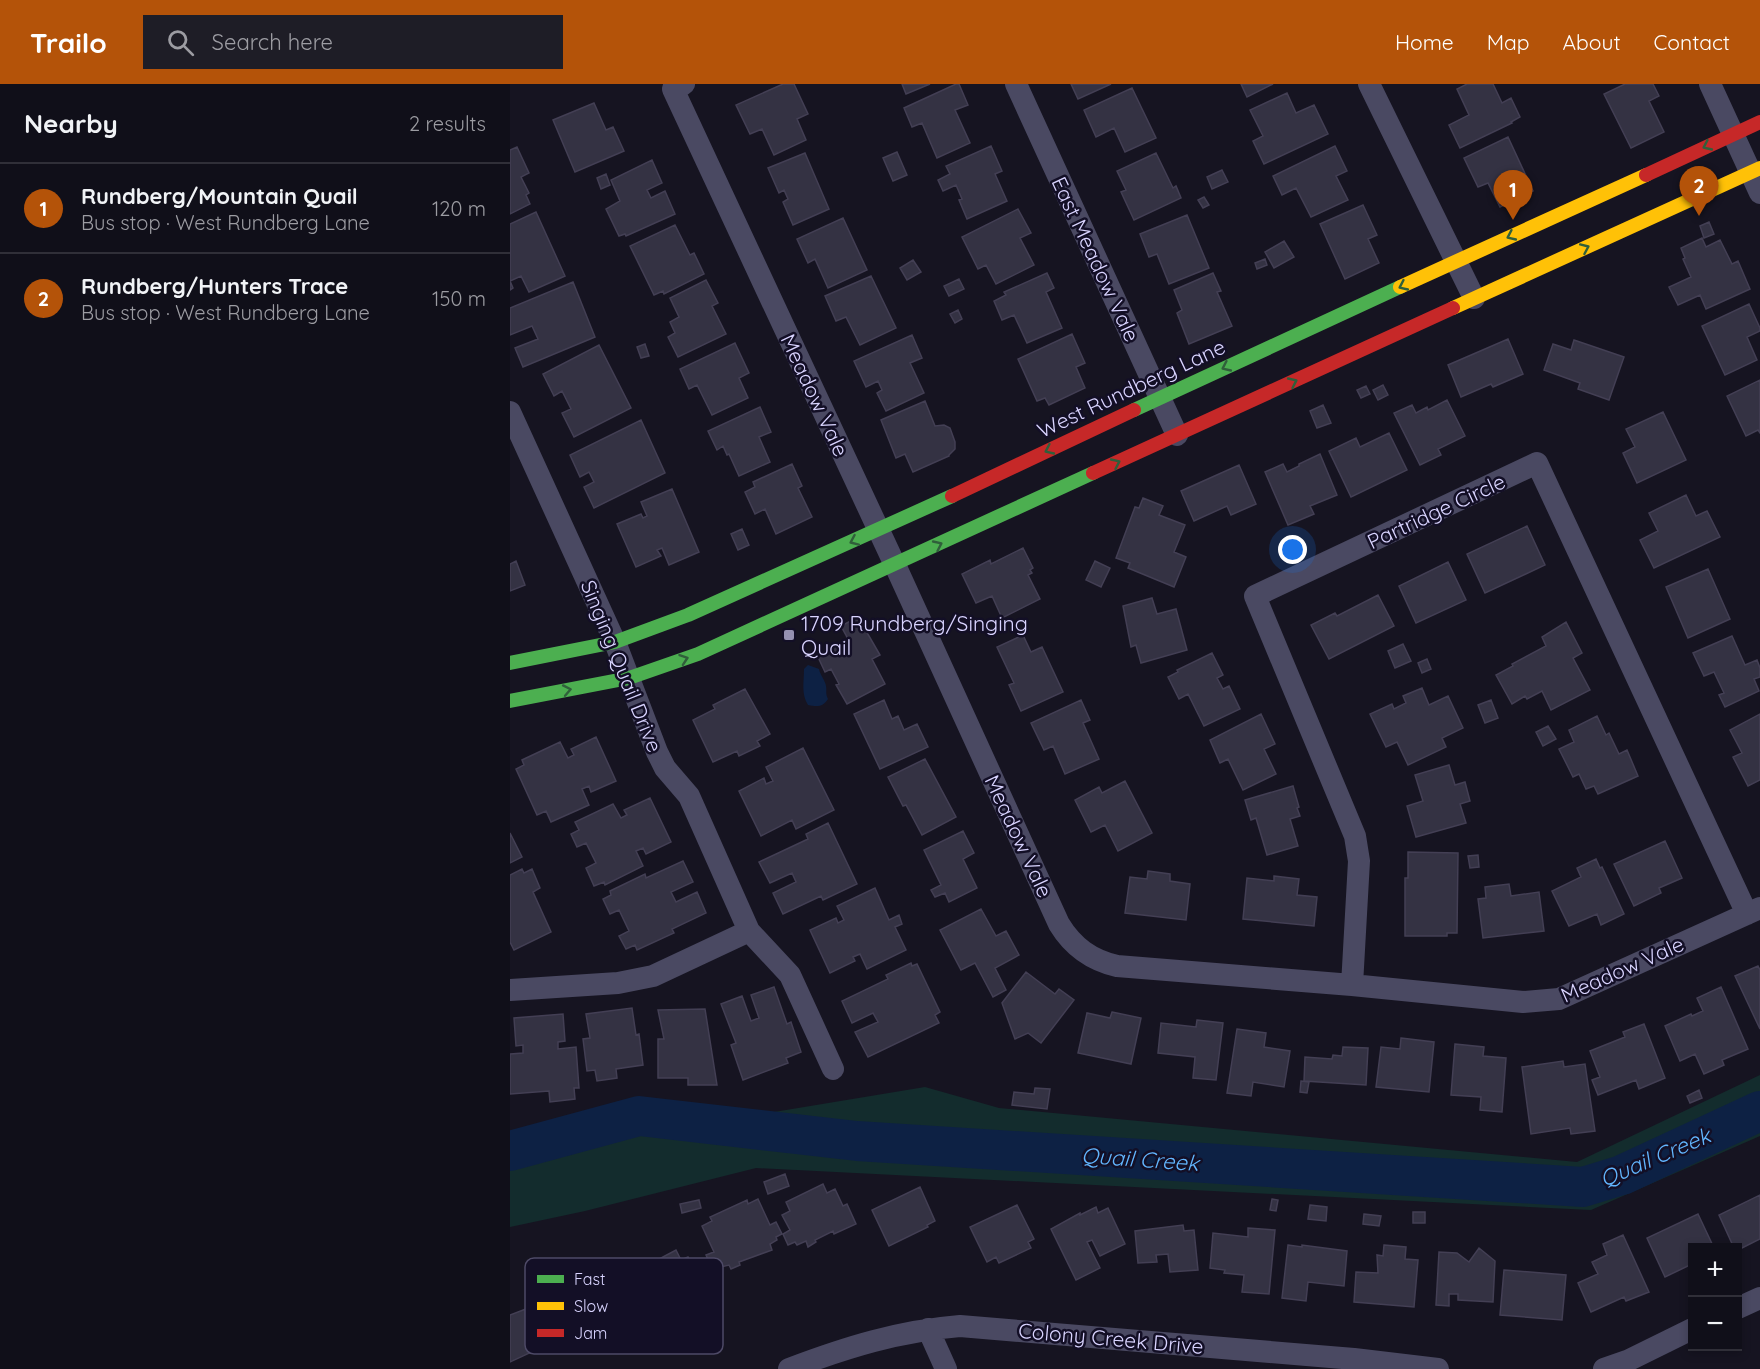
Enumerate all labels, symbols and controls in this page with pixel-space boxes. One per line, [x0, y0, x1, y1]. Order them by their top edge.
search box [143, 15, 563, 69]
text: Trailo [30, 25, 107, 60]
icon: search [164, 26, 197, 59]
text: Search here [212, 28, 333, 56]
text: Home [1395, 29, 1454, 55]
text: Map [1487, 29, 1530, 55]
text: About [1563, 29, 1621, 55]
text: Contact [1654, 29, 1730, 55]
text: Nearby [24, 107, 118, 140]
text: 2 results [409, 111, 486, 136]
one-way arrow [1702, 139, 1713, 151]
pin: 2 [1680, 166, 1718, 216]
pin: 1 [1494, 170, 1532, 220]
street label: East Meadow Vale [1046, 172, 1146, 346]
text: Rundberg/Mountain Quail [81, 182, 358, 210]
text: 1 [40, 196, 47, 221]
text: 120 m [432, 196, 486, 221]
text: Bus stop · West Rundberg Lane [81, 210, 370, 235]
one-way arrow [1506, 229, 1517, 241]
one-way arrow [1579, 244, 1590, 256]
text: Rundberg/Hunters Trace [81, 272, 348, 300]
one-way arrow [1399, 279, 1410, 291]
text: 2 [38, 286, 49, 311]
text: 150 m [432, 286, 486, 311]
text: Bus stop · West Rundberg Lane [81, 300, 370, 325]
street label: Meadow Vale [775, 330, 855, 460]
street label: West Rundberg Lane [1033, 333, 1229, 443]
one-way arrow [1222, 360, 1233, 372]
one-way arrow [1286, 377, 1297, 389]
one-way arrow [1045, 442, 1056, 454]
one-way arrow [1109, 459, 1120, 471]
street label: Partridge Circle [1363, 468, 1509, 554]
one-way arrow [849, 534, 860, 546]
your location [1278, 535, 1307, 564]
one-way arrow [932, 540, 943, 552]
street label: Singing Quail Drive [576, 576, 668, 756]
place label: 1709 Rundberg/Singing Quail [801, 610, 1028, 660]
marker: 1709 Rundberg/Singing Quail [782, 628, 796, 642]
one-way arrow [678, 654, 689, 667]
one-way arrow [562, 684, 572, 697]
street label: Meadow Vale [979, 771, 1059, 901]
street label: Meadow Vale [1556, 930, 1688, 1008]
water label: Quail Creek [1595, 1120, 1717, 1193]
water label: Quail Creek [1080, 1141, 1202, 1177]
map controls [1688, 1243, 1742, 1351]
button: + [1688, 1243, 1742, 1297]
legend [525, 1258, 723, 1354]
text: Fast [574, 1269, 605, 1289]
text: Slow [574, 1296, 608, 1316]
button: − [1688, 1297, 1742, 1351]
street label: Colony Creek Drive [1017, 1317, 1205, 1359]
text: Jam [574, 1323, 607, 1343]

